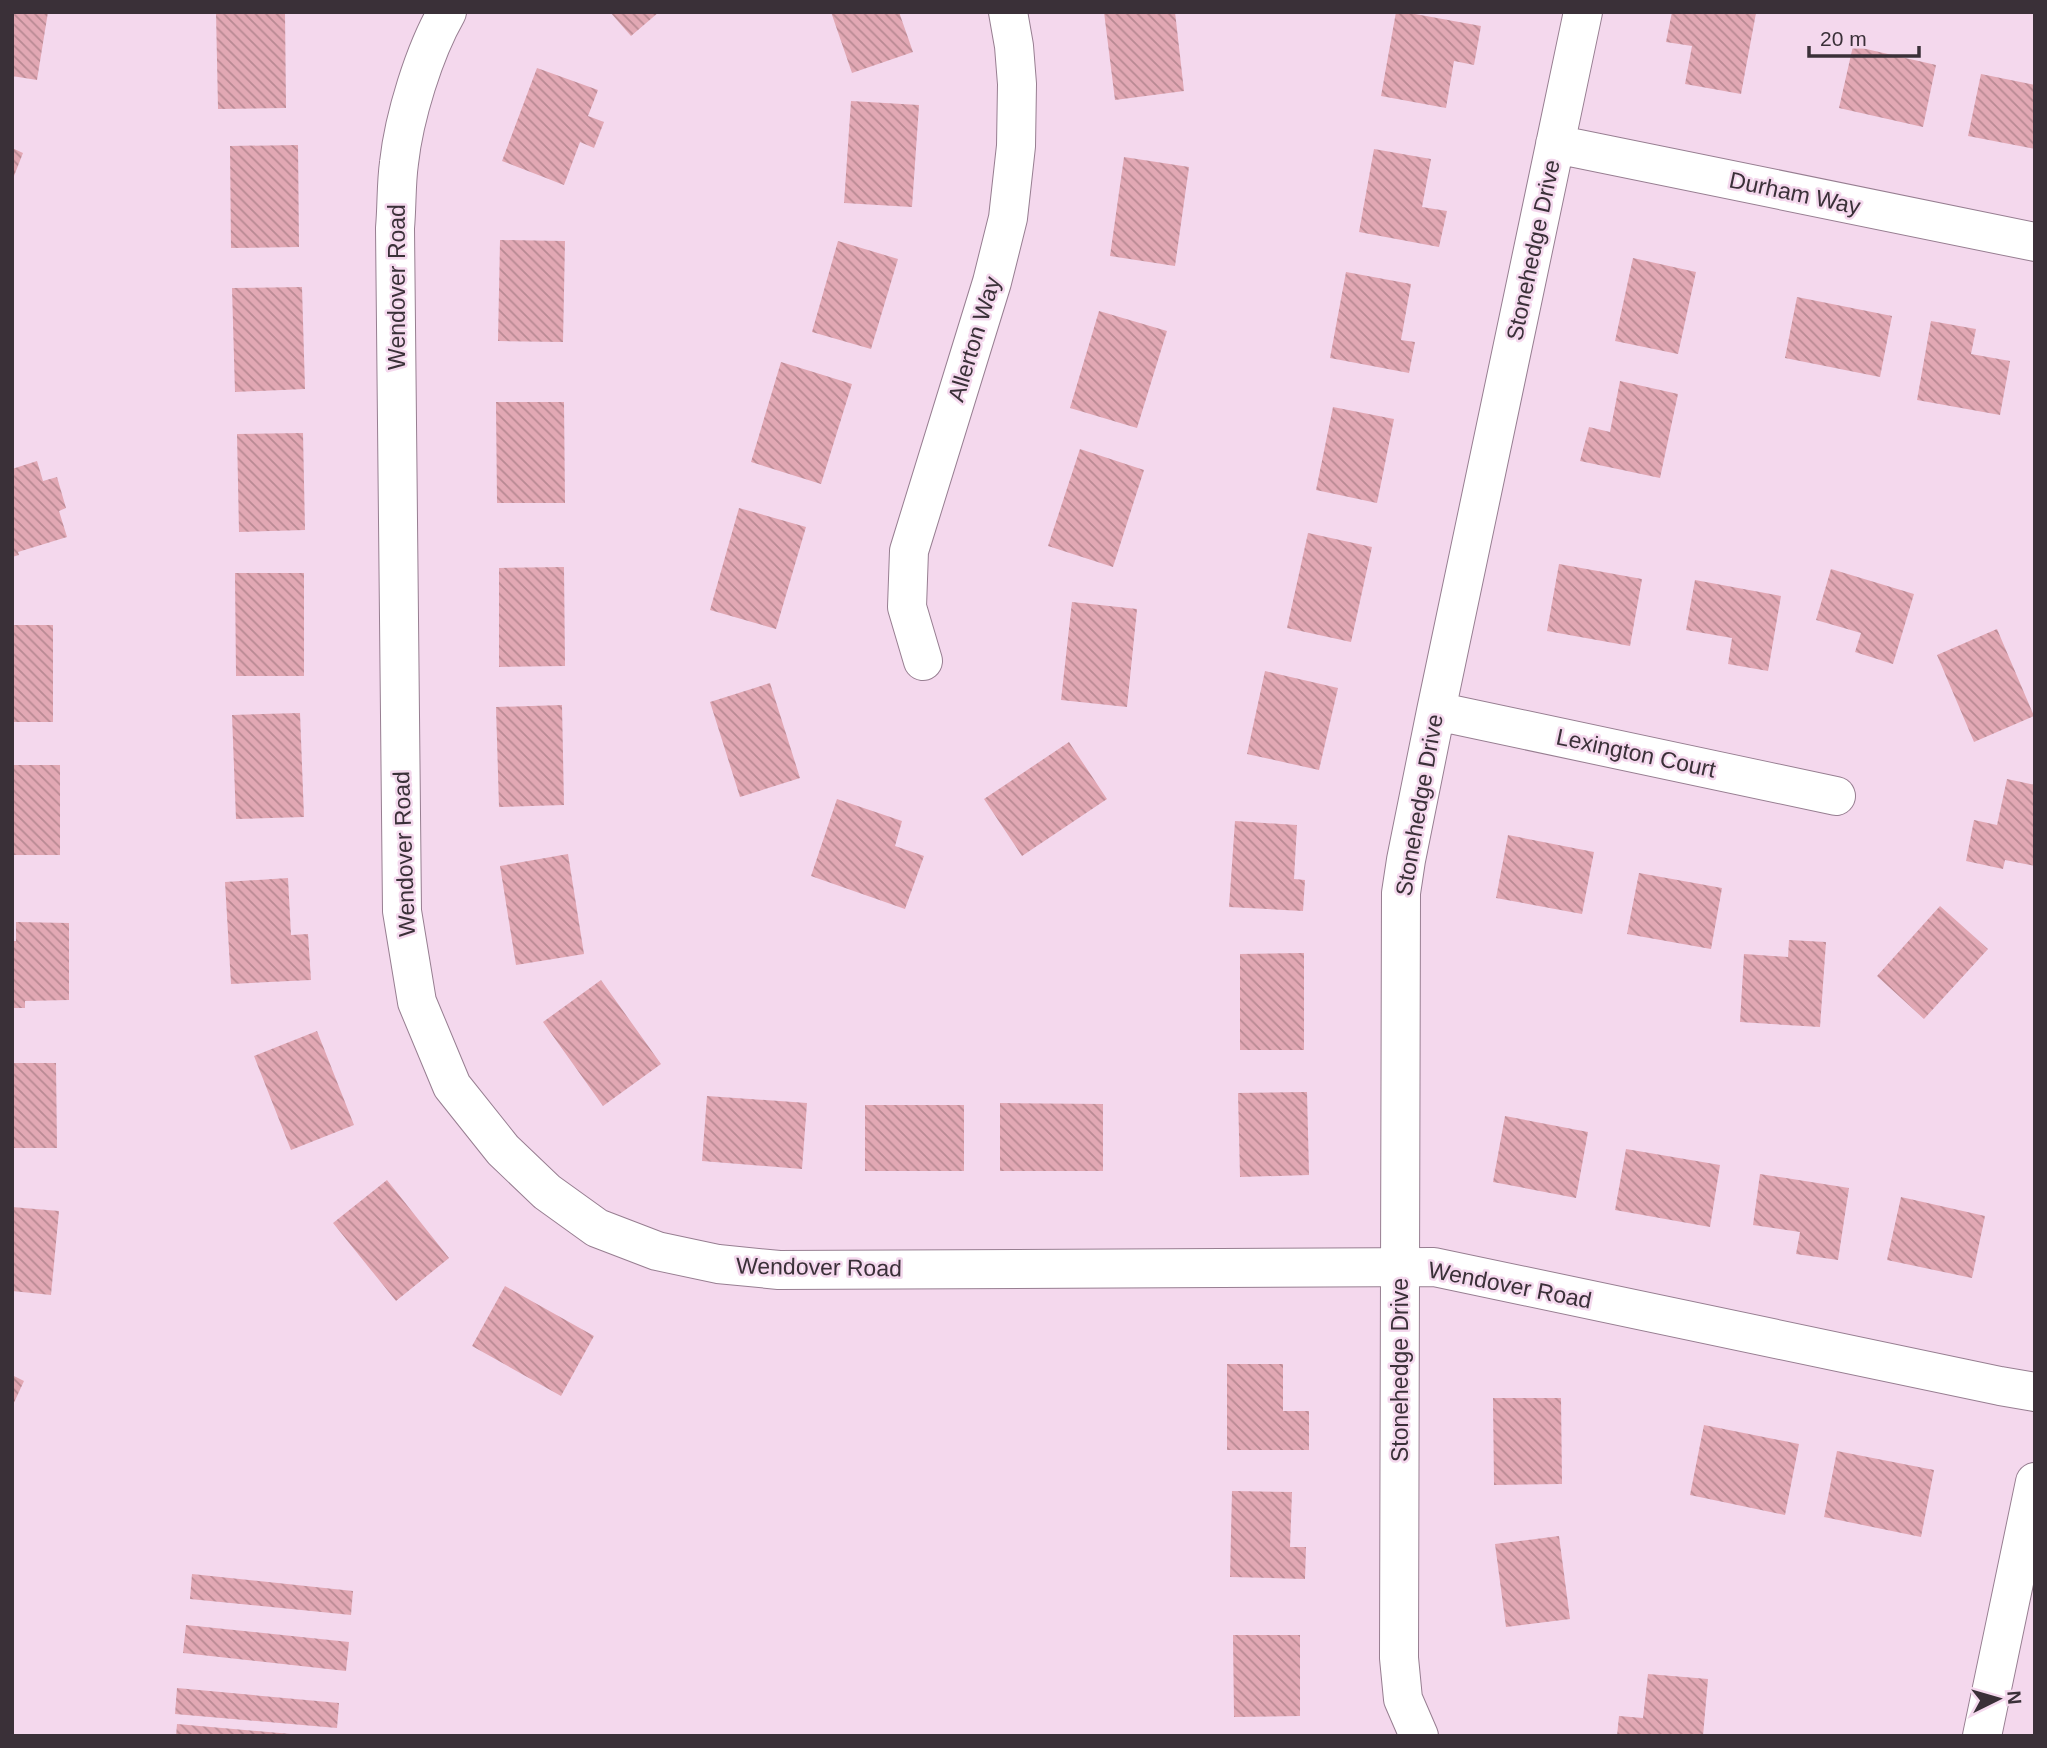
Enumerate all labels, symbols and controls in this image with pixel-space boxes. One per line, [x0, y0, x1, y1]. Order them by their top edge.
scale bar [1809, 14, 1919, 58]
text: 20 m [1820, 27, 1867, 50]
street label: Stonehedge Drive [1501, 157, 1565, 343]
street label: Durham Way [1727, 166, 1863, 220]
street label: Wendover Road [384, 204, 410, 370]
street label: Allerton Way [943, 273, 1006, 405]
street label: Stonehedge Drive [1390, 712, 1448, 898]
street label: Lexington Court [1554, 723, 1719, 783]
street label: Wendover Road [388, 771, 420, 937]
street label: Wendover Road [736, 1253, 902, 1281]
street label: Wendover Road [1426, 1256, 1594, 1314]
street label: Stonehedge Drive [1387, 1278, 1413, 1462]
north arrow [1963, 1664, 2033, 1734]
text: N [2003, 1690, 2025, 1705]

